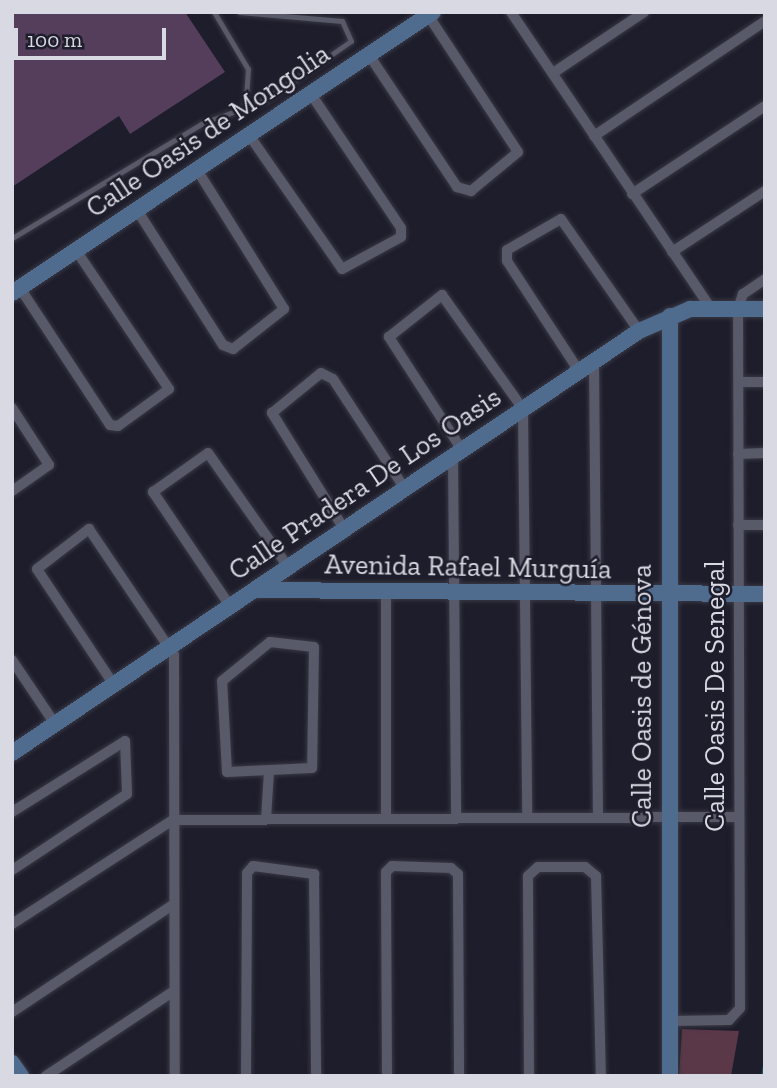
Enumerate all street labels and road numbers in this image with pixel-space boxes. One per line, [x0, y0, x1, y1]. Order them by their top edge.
street label: Calle Oasis de Mongolia [80, 37, 336, 225]
street label: Calle Pradera De Los Oasis [222, 380, 508, 588]
street label: Avenida Rafael Murguía [324, 548, 612, 586]
street label: Calle Oasis De Senegal [698, 560, 732, 832]
street label: Calle Oasis de Génova [625, 564, 659, 828]

